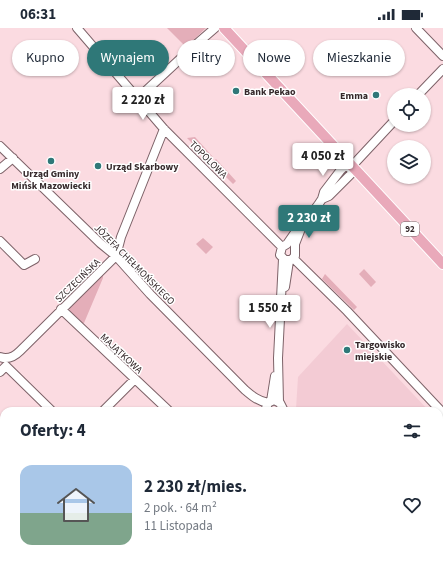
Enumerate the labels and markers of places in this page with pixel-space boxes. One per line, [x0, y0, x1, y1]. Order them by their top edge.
place label: Bank Pekao [244, 85, 296, 99]
marker: Bank Pekao [231, 86, 241, 96]
pin: 2 220 zł [102, 87, 184, 121]
place label: Emma [340, 89, 368, 103]
marker: Emma [371, 90, 381, 100]
pin: 4 050 zł [282, 143, 364, 177]
marker: Urząd Gminy Mińsk Mazowiecki [46, 156, 56, 166]
place label: Urząd Skarbowy [106, 160, 179, 174]
marker: Urząd Skarbowy [93, 161, 103, 171]
place label: Urząd Gminy Mińsk Mazowiecki [11, 167, 91, 193]
pin: 2 230 zł [268, 205, 350, 239]
pin: 1 550 zł [229, 295, 311, 329]
place label: Targowisko miejskie [355, 338, 406, 364]
marker: Targowisko miejskie [342, 345, 352, 355]

